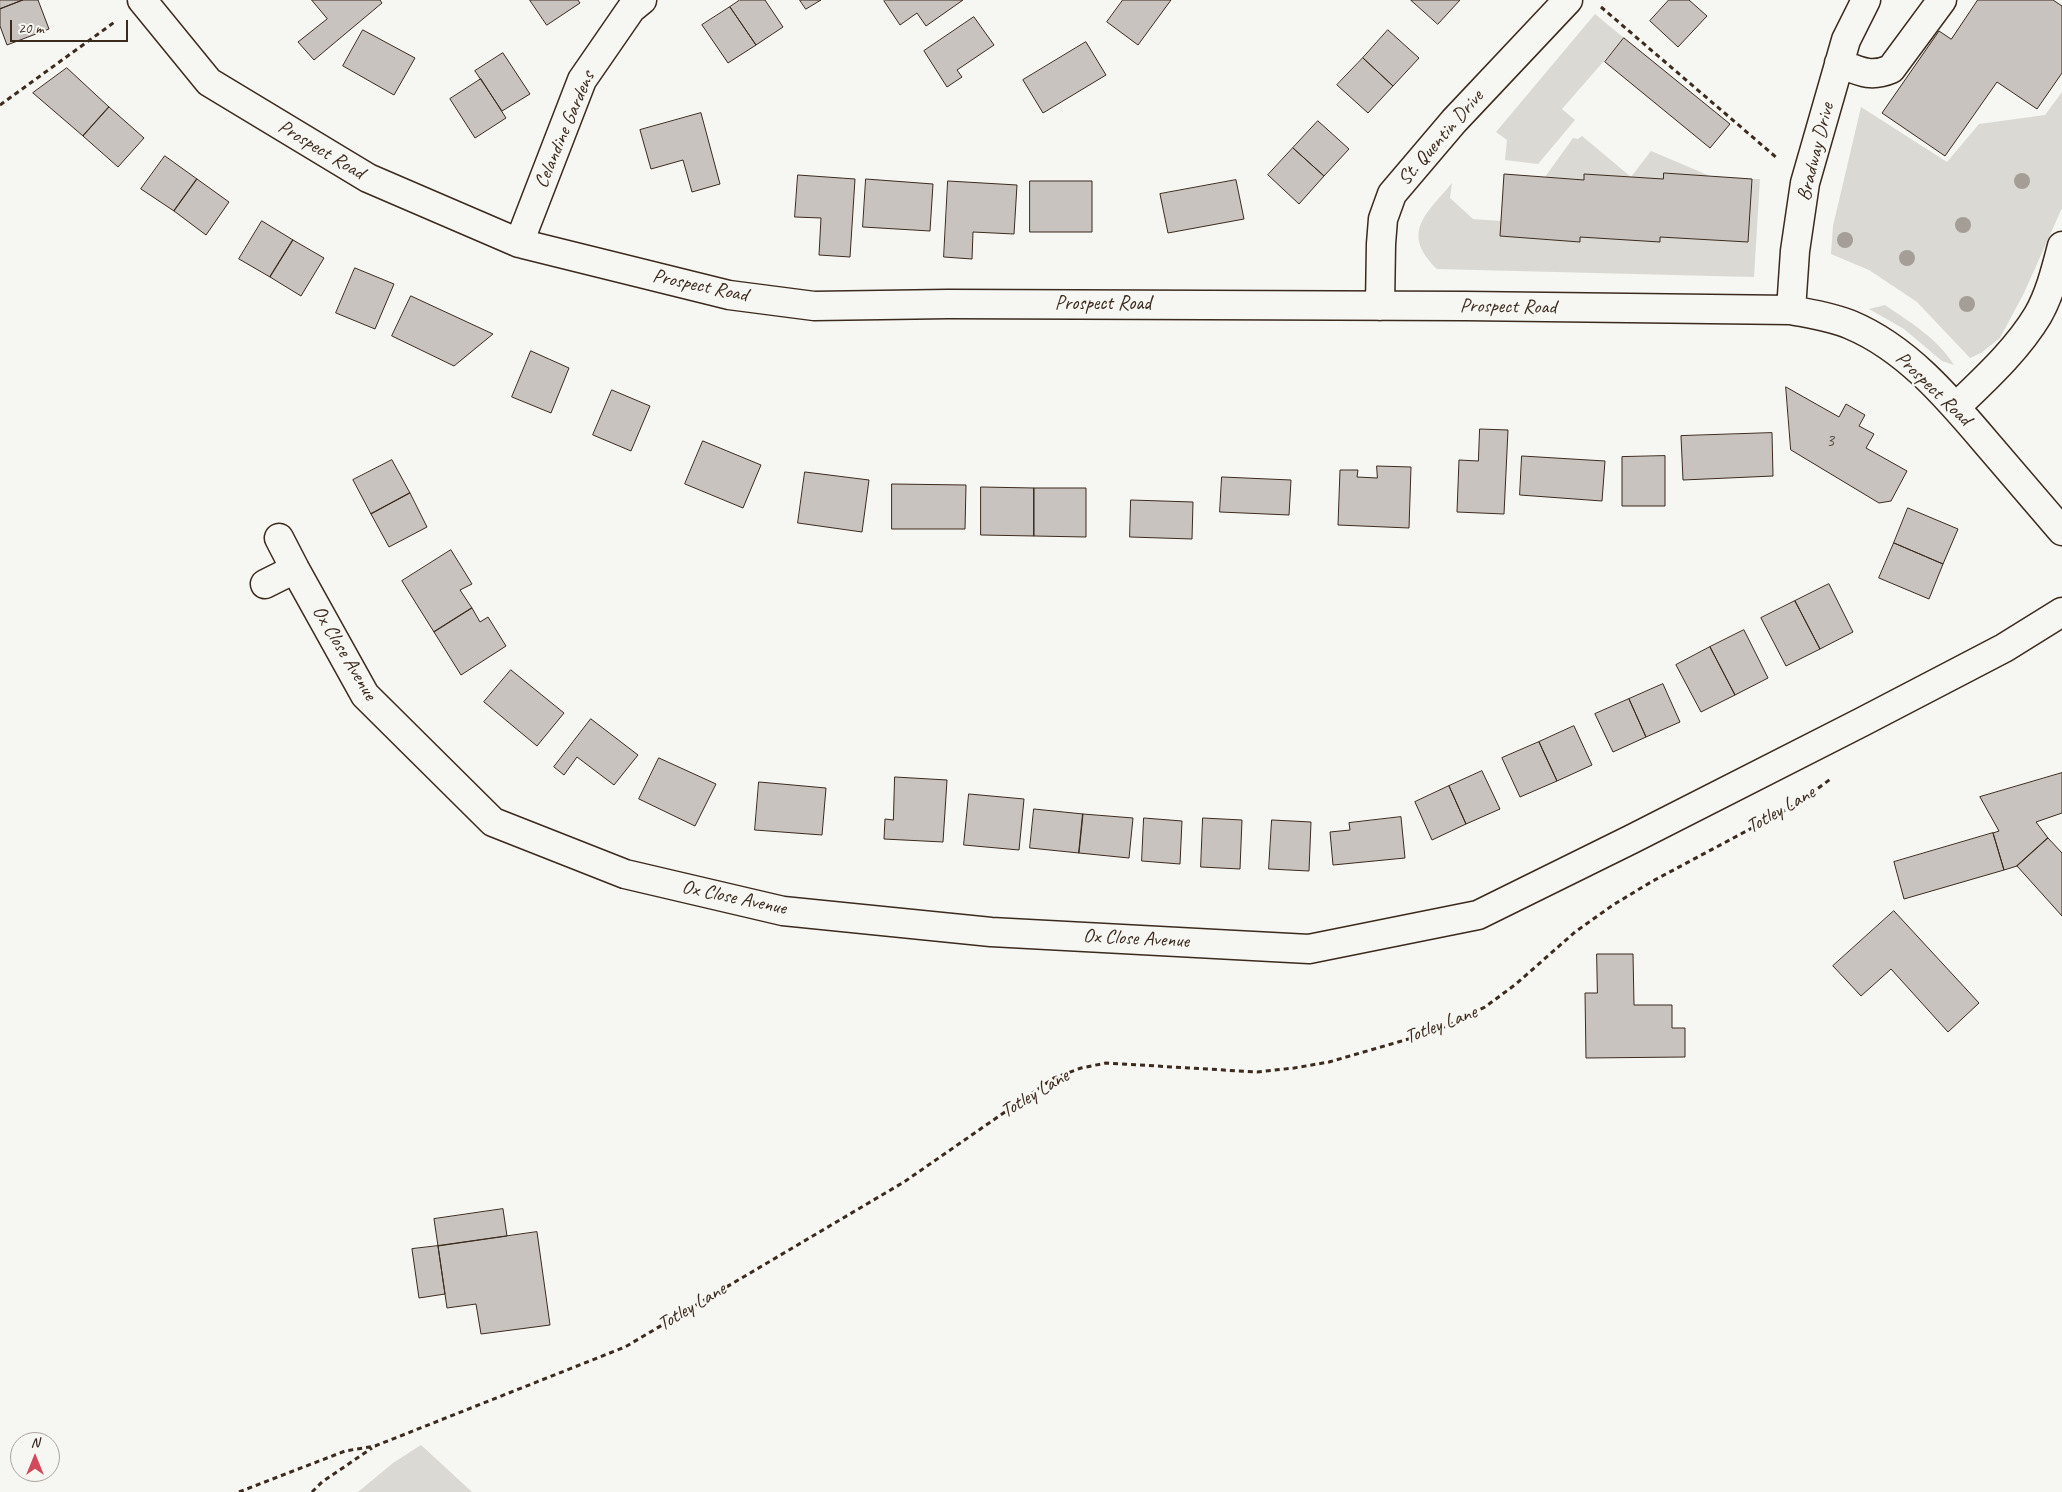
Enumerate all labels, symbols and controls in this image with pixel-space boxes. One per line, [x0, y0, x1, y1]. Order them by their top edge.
scale bar [12, 10, 130, 42]
text: 20 m [18, 19, 44, 38]
street label: Celandine Gardens [530, 68, 600, 192]
street label: St. Quentin Drive [1393, 85, 1489, 191]
street label: Bradway Drive [1792, 101, 1840, 203]
street label: Prospect Road [273, 115, 369, 185]
street label: Prospect Road [650, 264, 750, 308]
street label: Prospect Road [1055, 292, 1151, 316]
street label: Prospect Road [1460, 294, 1556, 320]
street label: Prospect Road [1890, 347, 1976, 431]
house number: 3 [1826, 430, 1834, 452]
street label: Ox Close Avenue [306, 601, 382, 705]
street label: Totley Lane [1742, 781, 1820, 839]
street label: Ox Close Avenue [680, 875, 788, 921]
street label: Ox Close Avenue [1082, 924, 1190, 954]
street label: Totley Lane [1402, 1000, 1480, 1050]
street label: Totley Lane [997, 1064, 1073, 1124]
street label: Totley Lane [654, 1277, 730, 1337]
north arrow [10, 1432, 60, 1482]
text: N [31, 1434, 39, 1451]

